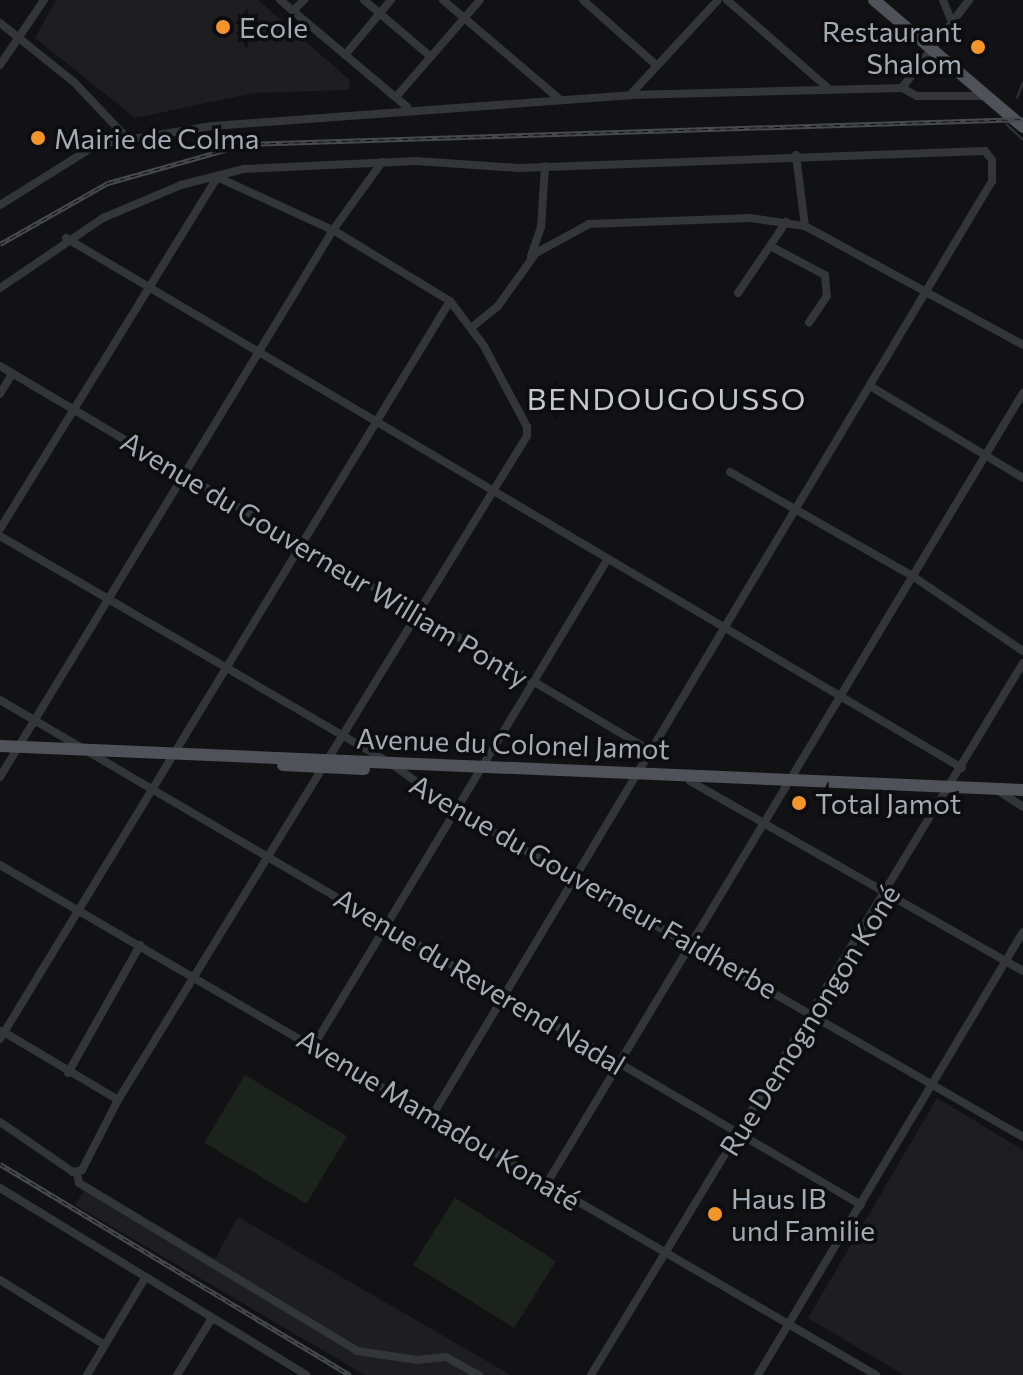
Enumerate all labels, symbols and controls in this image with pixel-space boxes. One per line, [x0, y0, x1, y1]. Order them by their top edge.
place label: Ecole [239, 10, 308, 44]
place label: Restaurant Shalom [822, 14, 962, 80]
marker: Ecole [214, 18, 232, 36]
marker: Restaurant Shalom [969, 38, 987, 56]
place label: Mairie de Colma [54, 121, 259, 155]
marker: Mairie de Colma [29, 129, 47, 147]
district label: BENDOUGOUSSO [527, 380, 807, 416]
street label: Avenue du Gouverneur William Ponty [115, 424, 535, 694]
street label: Avenue du Colonel Jamot [355, 721, 671, 765]
street label: Avenue du Gouverneur Faidherbe [404, 767, 784, 1005]
place label: Total Jamot [815, 786, 961, 820]
marker: Total Jamot [790, 794, 808, 812]
street label: Rue Demognongon Koné [712, 878, 906, 1162]
street label: Avenue du Reverend Nadal [328, 881, 632, 1081]
street label: Avenue Mamadou Konaté [291, 1021, 587, 1217]
place label: Haus IB und Familie [731, 1181, 875, 1247]
marker: Haus IB und Familie [706, 1205, 724, 1223]

